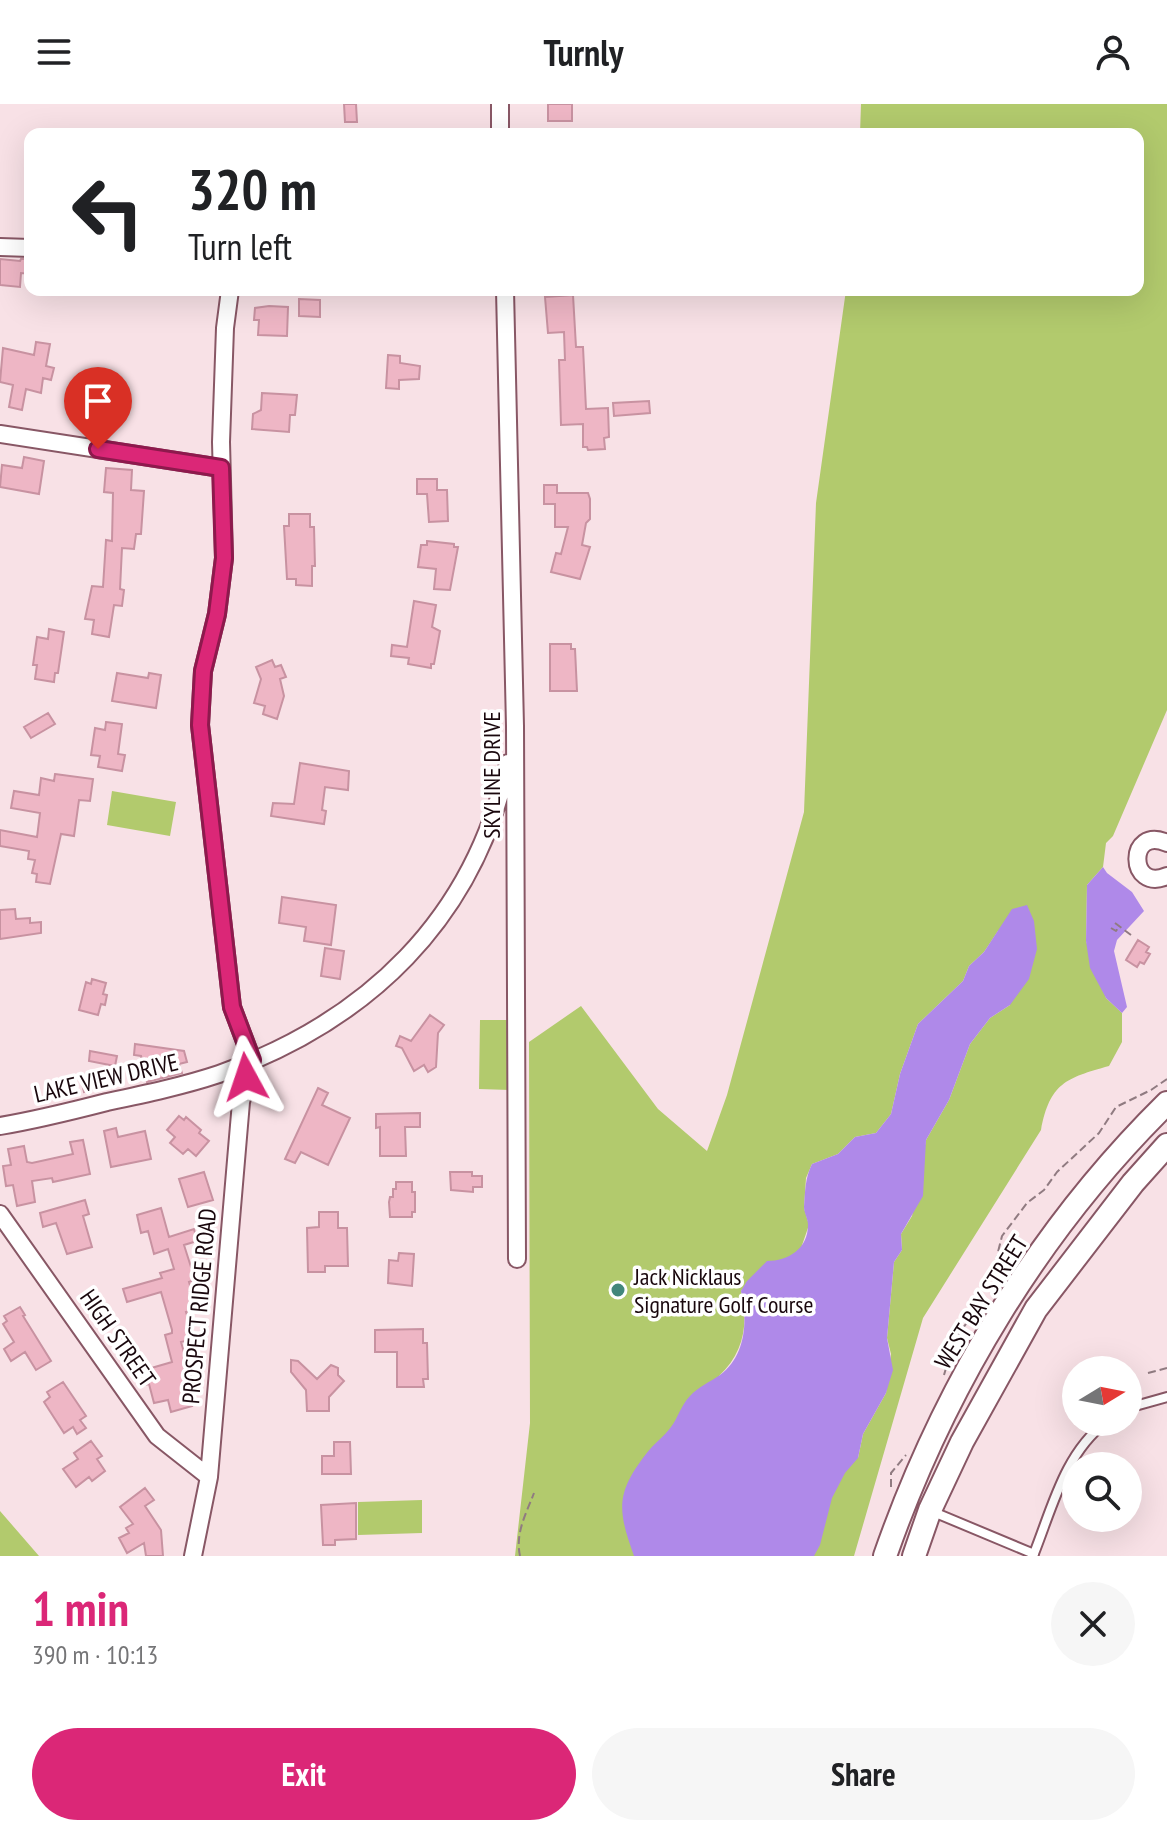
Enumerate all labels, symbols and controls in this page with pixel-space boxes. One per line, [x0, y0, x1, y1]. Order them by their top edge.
text: Turnly [544, 29, 623, 76]
icon: menu [32, 30, 76, 74]
icon: person [1091, 30, 1135, 74]
text: 320 m [188, 153, 317, 225]
icon: left [56, 160, 160, 264]
text: Turn left [188, 223, 292, 270]
pin [64, 367, 132, 449]
icon: arrive [76, 379, 120, 423]
street label: SKYLINE DRIVE [476, 711, 507, 839]
position arrow [204, 1035, 288, 1119]
street label: LAKE VIEW DRIVE [31, 1046, 181, 1110]
street label: PROSPECT RIDGE ROAD [175, 1207, 223, 1405]
street label: WEST BAY STREET [927, 1229, 1035, 1375]
place label: Jack Nicklaus Signature Golf Course [633, 1261, 813, 1320]
marker: Jack Nicklaus Signature Golf Course [609, 1281, 627, 1299]
street label: HIGH STREET [73, 1283, 163, 1393]
north arrow [1062, 1356, 1142, 1436]
map controls [1062, 1356, 1142, 1532]
button: search [1062, 1452, 1142, 1532]
text: 1 min [32, 1577, 129, 1639]
button: close [1051, 1582, 1135, 1666]
text: 390 m · 10:13 [32, 1638, 158, 1671]
button: Exit [32, 1728, 576, 1820]
button: Share [592, 1728, 1135, 1820]

